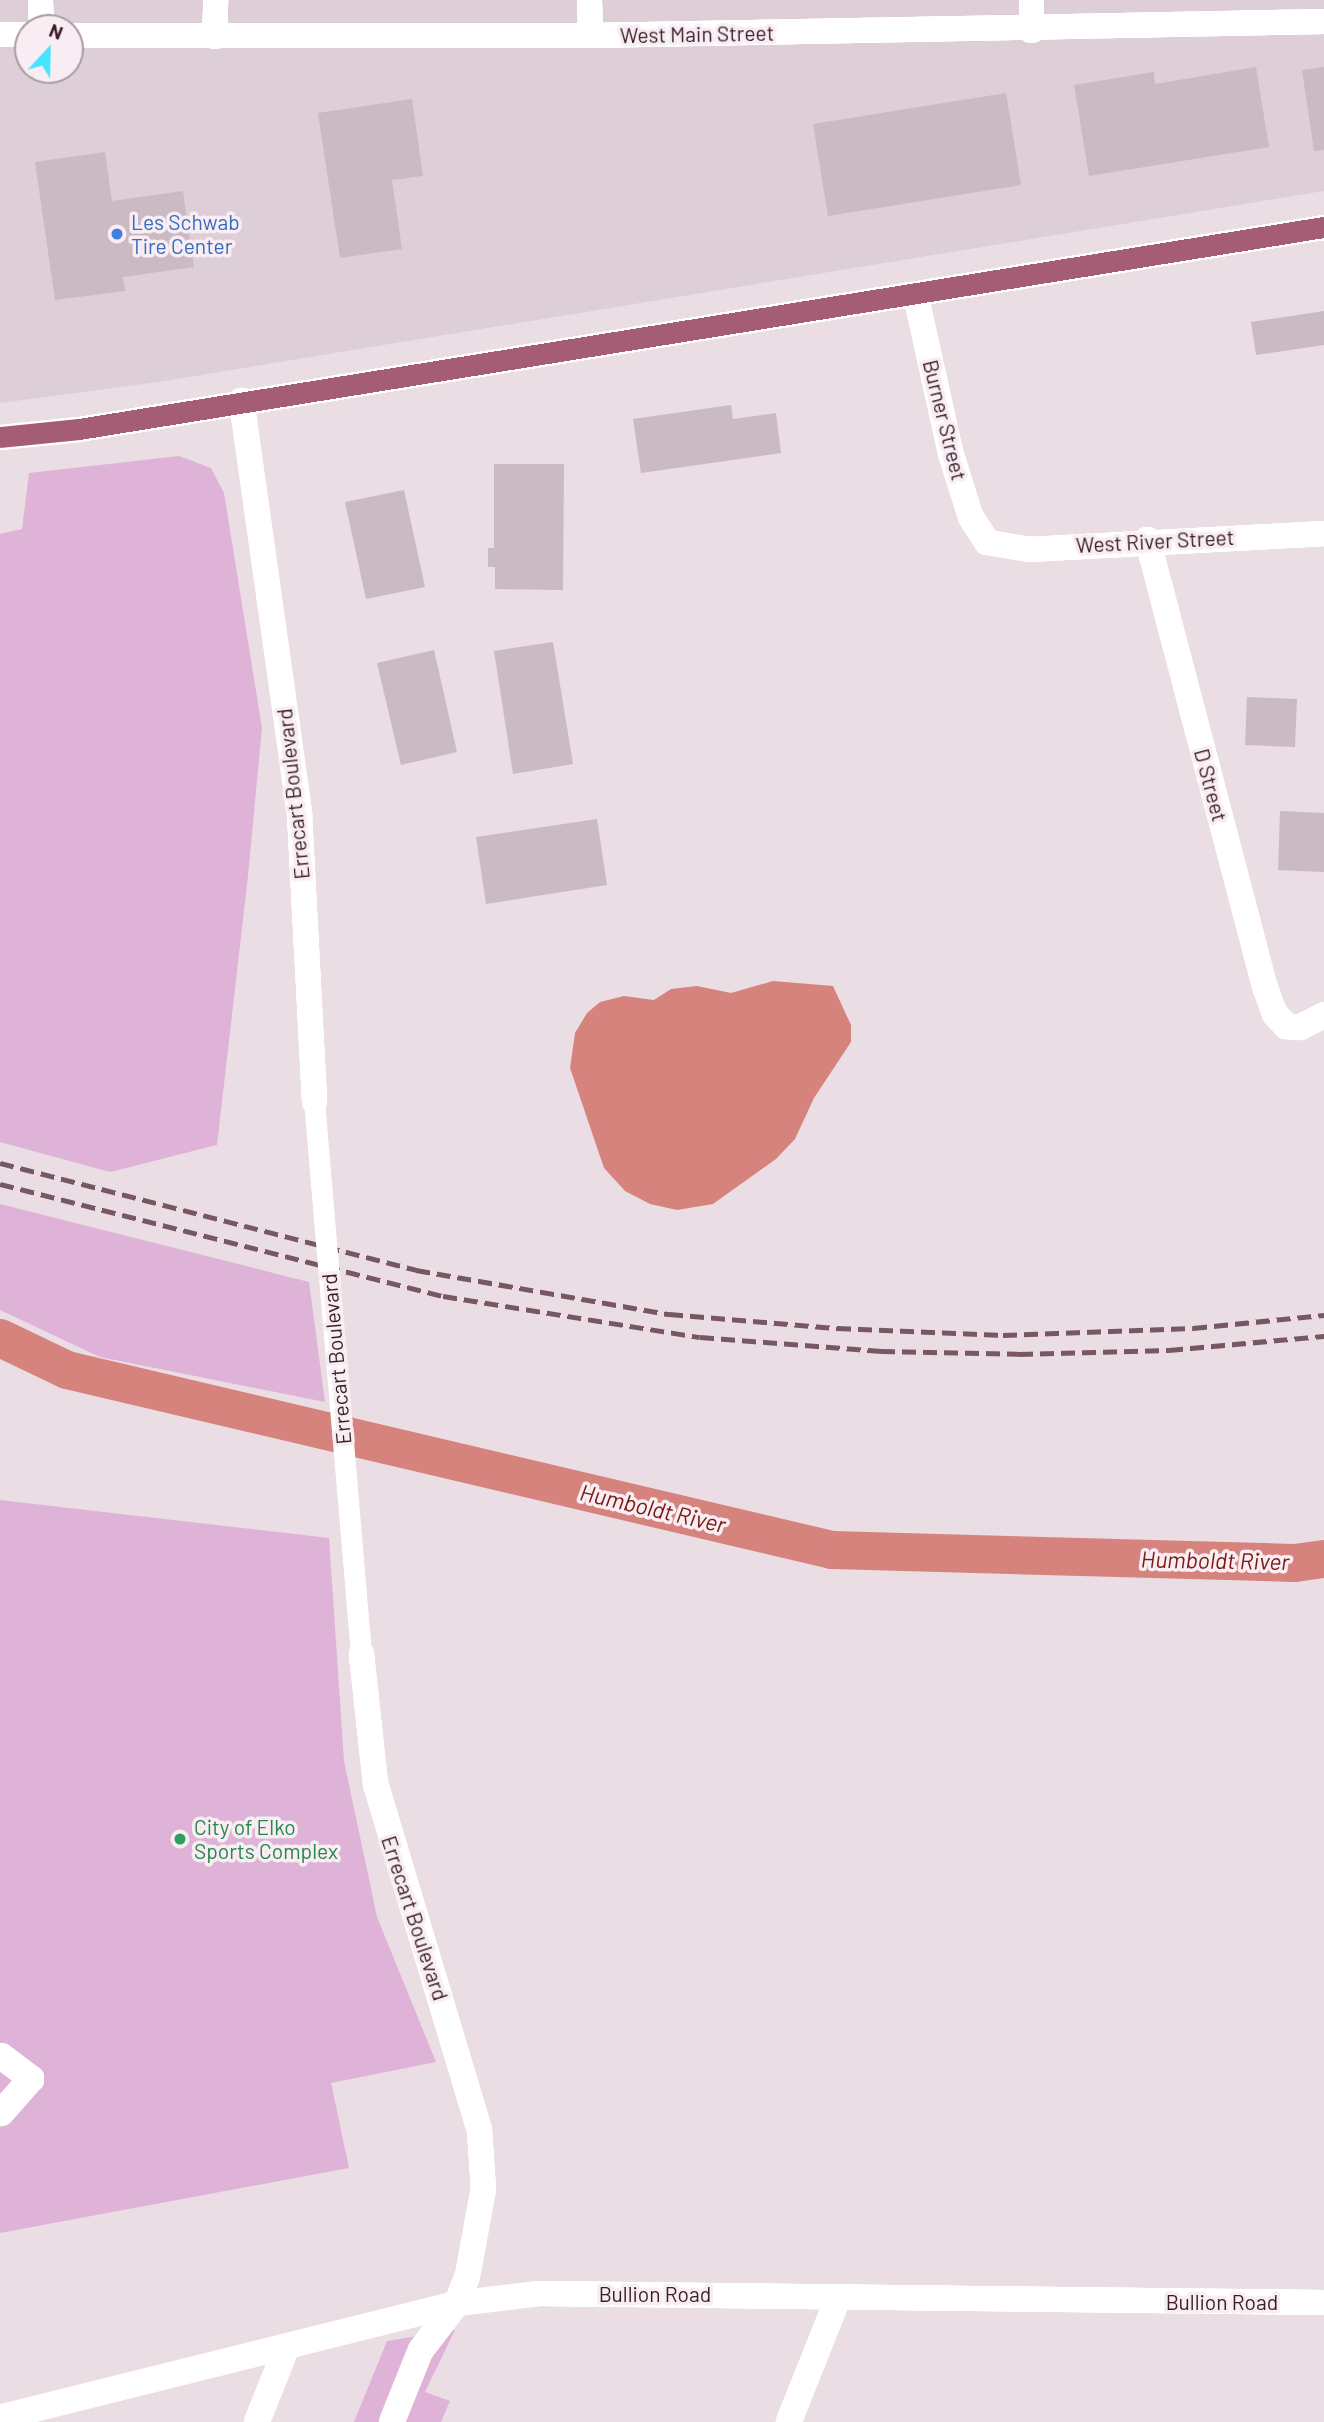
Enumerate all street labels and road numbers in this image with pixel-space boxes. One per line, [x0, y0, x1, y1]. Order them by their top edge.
street label: West Main Street [620, 20, 774, 48]
street label: Burner Street [918, 357, 972, 483]
street label: West River Street [1075, 524, 1235, 558]
street label: Errecart Boulevard [271, 707, 315, 881]
street label: D Street [1189, 746, 1233, 824]
street label: Errecart Boulevard [316, 1272, 356, 1446]
street label: Errecart Boulevard [377, 1833, 453, 2003]
street label: Bullion Road [599, 2281, 711, 2307]
street label: Bullion Road [1166, 2289, 1278, 2315]

